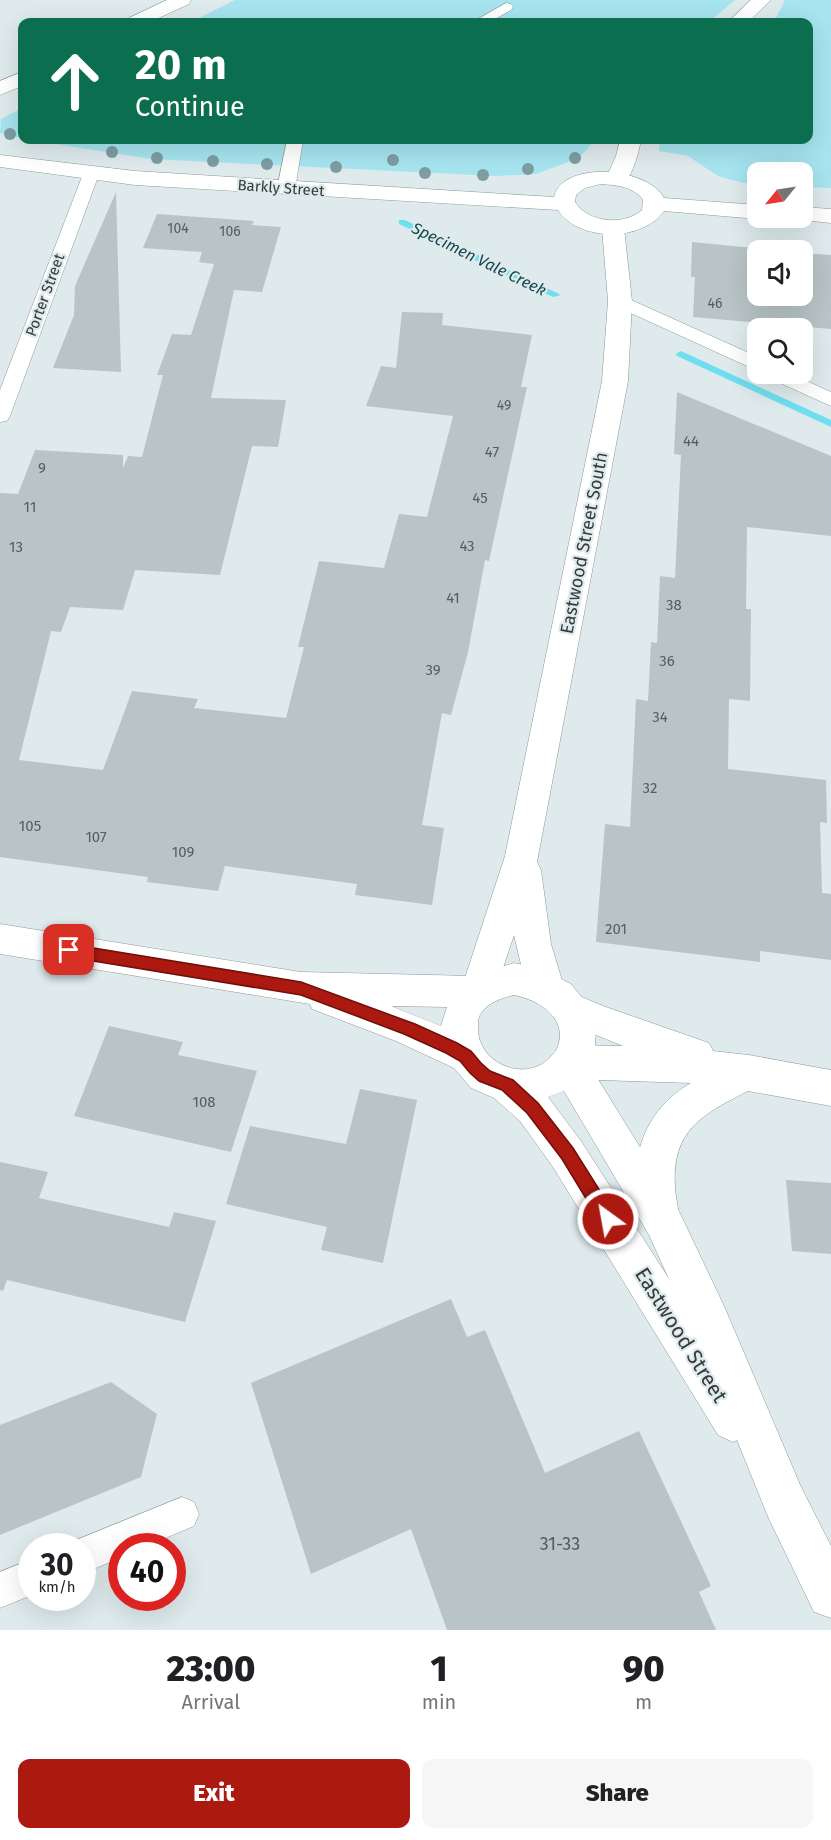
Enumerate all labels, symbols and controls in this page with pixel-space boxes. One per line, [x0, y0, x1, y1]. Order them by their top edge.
text: 20 m [135, 40, 227, 90]
icon: ahead [36, 42, 114, 120]
text: Continue [135, 91, 245, 123]
north arrow [747, 162, 813, 228]
map controls [747, 162, 813, 384]
street label: Barkly Street [237, 176, 326, 200]
water label: Specimen Vale Creek [408, 218, 550, 300]
house number: 104 [167, 220, 189, 237]
house number: 106 [219, 223, 241, 240]
button: sound [747, 240, 813, 306]
street label: Porter Street [22, 251, 68, 339]
house number: 46 [708, 295, 722, 312]
button: search [747, 318, 813, 384]
house number: 49 [497, 397, 511, 414]
house number: 44 [683, 432, 699, 450]
house number: 47 [485, 443, 499, 461]
street label: Eastwood Street South [556, 450, 612, 636]
house number: 9 [38, 459, 46, 477]
house number: 45 [472, 489, 488, 507]
house number: 11 [24, 498, 36, 516]
house number: 43 [459, 537, 475, 555]
house number: 13 [9, 538, 23, 556]
house number: 41 [446, 589, 460, 607]
house number: 38 [666, 596, 682, 614]
house number: 36 [659, 652, 675, 670]
house number: 39 [425, 661, 441, 679]
house number: 34 [652, 708, 668, 726]
house number: 32 [643, 779, 657, 797]
house number: 105 [19, 817, 41, 835]
house number: 107 [85, 828, 107, 846]
house number: 109 [172, 843, 194, 861]
house number: 201 [605, 920, 627, 938]
pin [43, 924, 94, 975]
icon: arrive [52, 933, 85, 966]
house number: 108 [192, 1093, 216, 1111]
position arrow [576, 1187, 640, 1251]
street label: Eastwood Street [629, 1263, 733, 1408]
speed limit sign: 40 [108, 1533, 186, 1611]
house number: 31-33 [540, 1533, 580, 1555]
text: 30 [40, 1547, 74, 1583]
text: km/h [38, 1578, 76, 1596]
text: 23:00 [166, 1647, 255, 1691]
text: 1 [430, 1647, 448, 1691]
text: 90 [623, 1647, 665, 1691]
text: Arrival [182, 1690, 240, 1714]
text: min [422, 1690, 456, 1714]
text: m [635, 1690, 652, 1714]
button: Exit [18, 1759, 410, 1828]
button: Share [422, 1759, 813, 1828]

